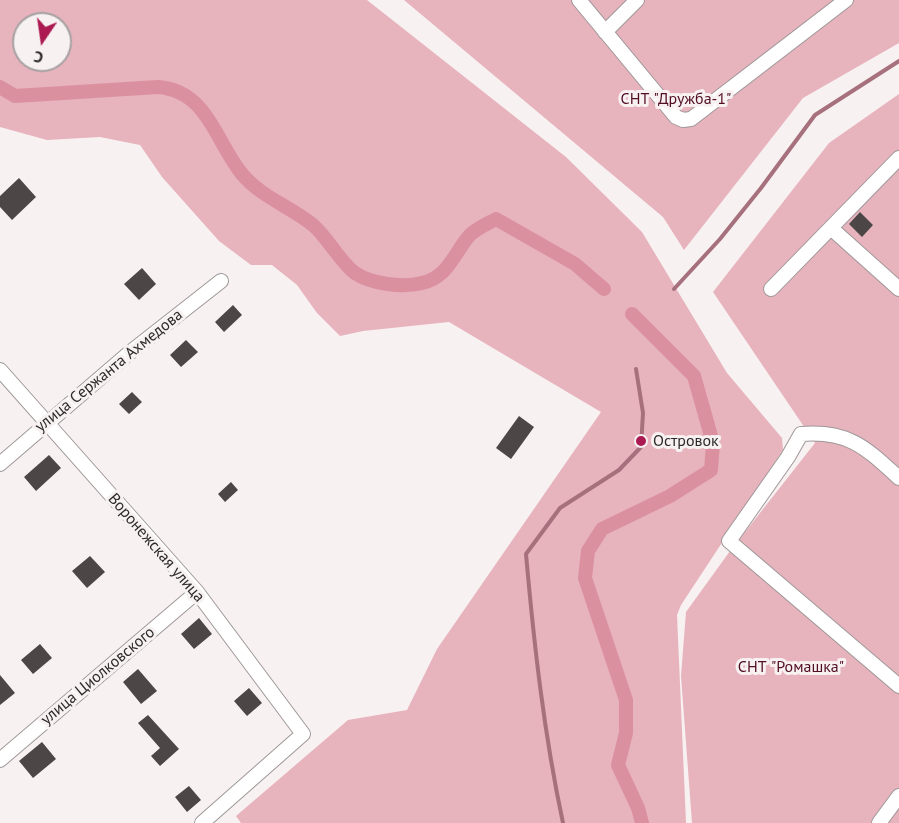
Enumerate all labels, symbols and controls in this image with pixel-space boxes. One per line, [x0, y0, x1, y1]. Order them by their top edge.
north arrow [12, 12, 72, 72]
text: С [32, 47, 45, 68]
park label: СНТ "Дружба-1" [621, 89, 731, 109]
street label: улица Сержанта Ахмедова [31, 306, 187, 436]
place label: Островок [653, 431, 719, 451]
marker: Островок [634, 434, 648, 448]
street label: Воронежская улица [104, 490, 208, 606]
street label: улица Циолковского [37, 623, 159, 729]
park label: СНТ "Ромашка" [738, 657, 844, 677]

